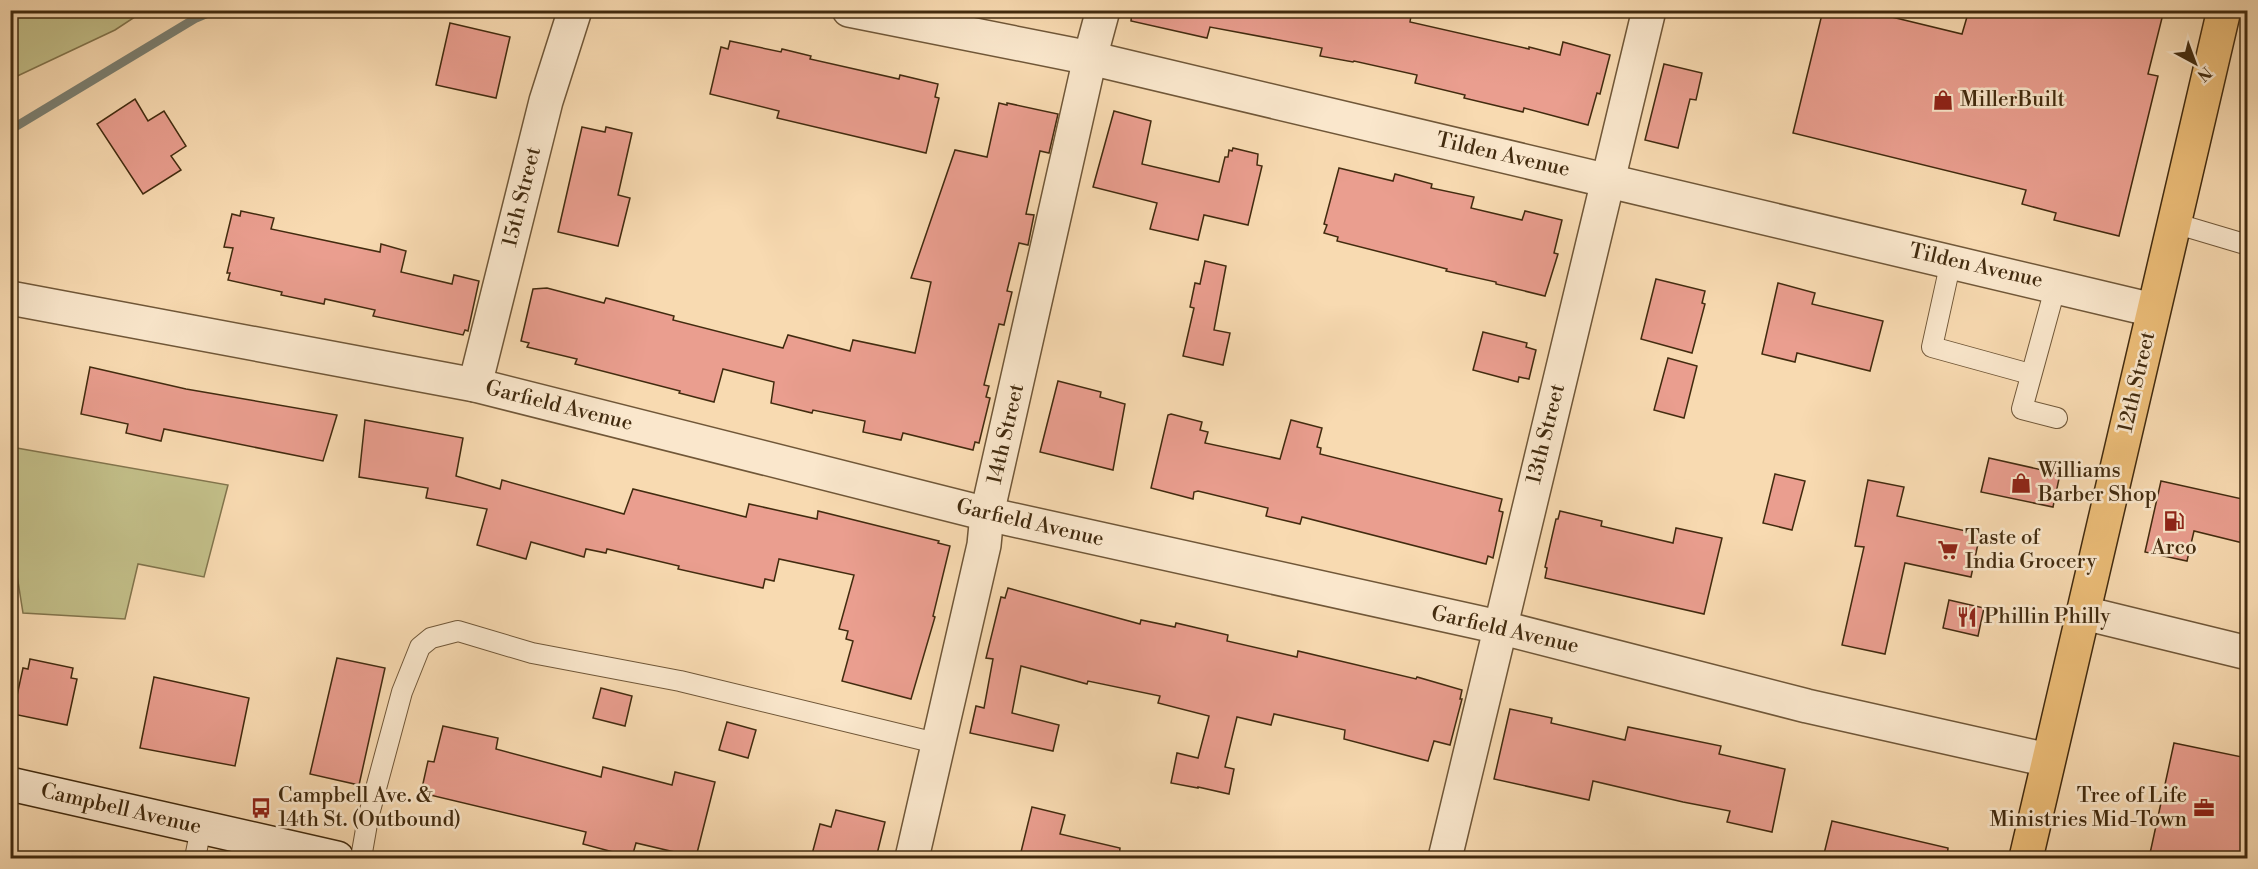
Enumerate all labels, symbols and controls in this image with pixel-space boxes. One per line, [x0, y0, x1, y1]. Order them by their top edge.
north arrow [2165, 33, 2225, 93]
text: N [2193, 62, 2216, 85]
place label: MillerBuilt [1960, 87, 2065, 113]
shop icon: MillerBuilt [1931, 88, 1955, 112]
street label: Tilden Avenue [1434, 127, 1572, 183]
street label: 15th Street [497, 144, 547, 250]
street label: Tilden Avenue [1907, 238, 2045, 294]
street label: 12th Street [2113, 328, 2161, 435]
street label: Garfield Avenue [483, 375, 635, 437]
street label: 14th Street [982, 381, 1030, 487]
street label: 13th Street [1521, 381, 1571, 487]
place label: Williams Barber Shop [2037, 458, 2157, 508]
shop icon: Williams Barber Shop [2009, 471, 2033, 495]
street label: Garfield Avenue [954, 493, 1106, 553]
fuel station icon: Arco [2162, 509, 2186, 533]
place label: Taste of India Grocery [1965, 525, 2097, 575]
place label: Arco [2150, 535, 2197, 561]
supermarket icon: Taste of India Grocery [1936, 538, 1960, 562]
street label: Garfield Avenue [1429, 600, 1581, 660]
place label: Phillin Philly [1984, 604, 2111, 630]
restaurant icon: Phillin Philly [1955, 605, 1979, 629]
street label: Campbell Avenue [38, 778, 204, 840]
place label: Campbell Ave. & 14th St. (Outbound) [278, 783, 461, 833]
place label: Tree of Life Ministries Mid-Town [1989, 783, 2187, 833]
bus stop icon: Campbell Ave. & 14th St. (Outbound) [249, 796, 273, 820]
office icon: Tree of Life Ministries Mid-Town [2192, 796, 2216, 820]

